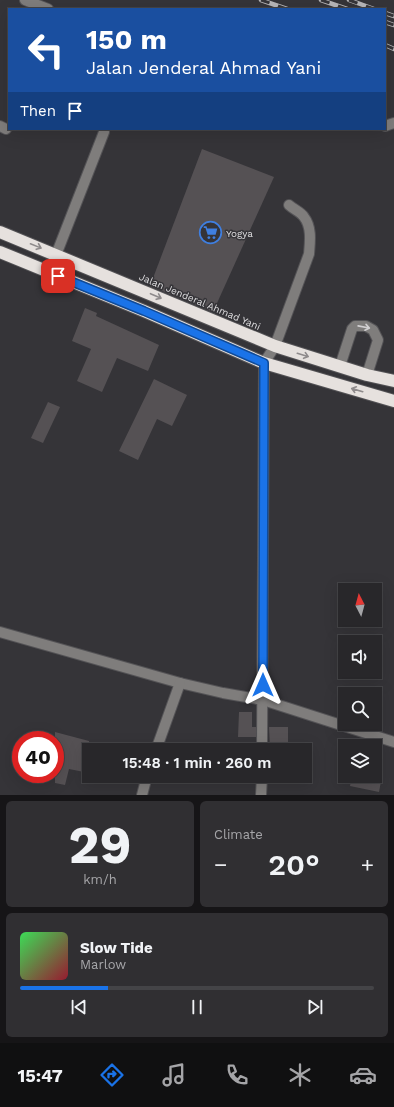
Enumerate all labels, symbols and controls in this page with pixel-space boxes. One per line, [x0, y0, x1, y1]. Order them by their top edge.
text: 150 m [86, 23, 167, 56]
icon: left [20, 24, 72, 76]
text: Jalan Jenderal Ahmad Yani [86, 57, 321, 78]
icon: arrive [64, 100, 86, 122]
text: Then [20, 102, 56, 120]
supermarket icon: Yogya [197, 220, 223, 246]
place label: Yogya [226, 228, 253, 239]
one-way arrow [30, 243, 42, 251]
pin [41, 259, 75, 293]
icon: arrive [47, 265, 69, 287]
street label: Jalan Jenderal Ahmad Yani [137, 271, 262, 332]
one-way arrow [150, 293, 162, 301]
one-way arrow [358, 324, 371, 332]
one-way arrow [296, 352, 309, 359]
one-way arrow [350, 386, 363, 393]
north arrow [338, 583, 382, 627]
map controls [338, 583, 382, 783]
button: sound [338, 635, 382, 679]
position arrow [242, 664, 284, 706]
button: search [338, 687, 382, 731]
speed limit sign: 40 [12, 731, 64, 783]
button: layers [338, 739, 382, 783]
text: 15:48 · 1 min · 260 m [122, 754, 272, 772]
text: 29 [68, 815, 132, 876]
text: Climate [214, 827, 263, 842]
text: 20° [268, 847, 320, 882]
text: − [214, 852, 227, 877]
text: + [361, 852, 374, 877]
text: km/h [83, 872, 117, 887]
text: Slow Tide [80, 939, 153, 957]
text: Marlow [80, 957, 126, 972]
icon: previous [68, 996, 90, 1018]
icon: pause [186, 996, 208, 1018]
icon: next [304, 996, 326, 1018]
icon: directions [98, 1061, 126, 1089]
icon: music [160, 1061, 188, 1089]
icon: phone [223, 1061, 251, 1089]
icon: climate [286, 1061, 314, 1089]
icon: car [349, 1061, 377, 1089]
text: 15:47 [17, 1065, 63, 1086]

